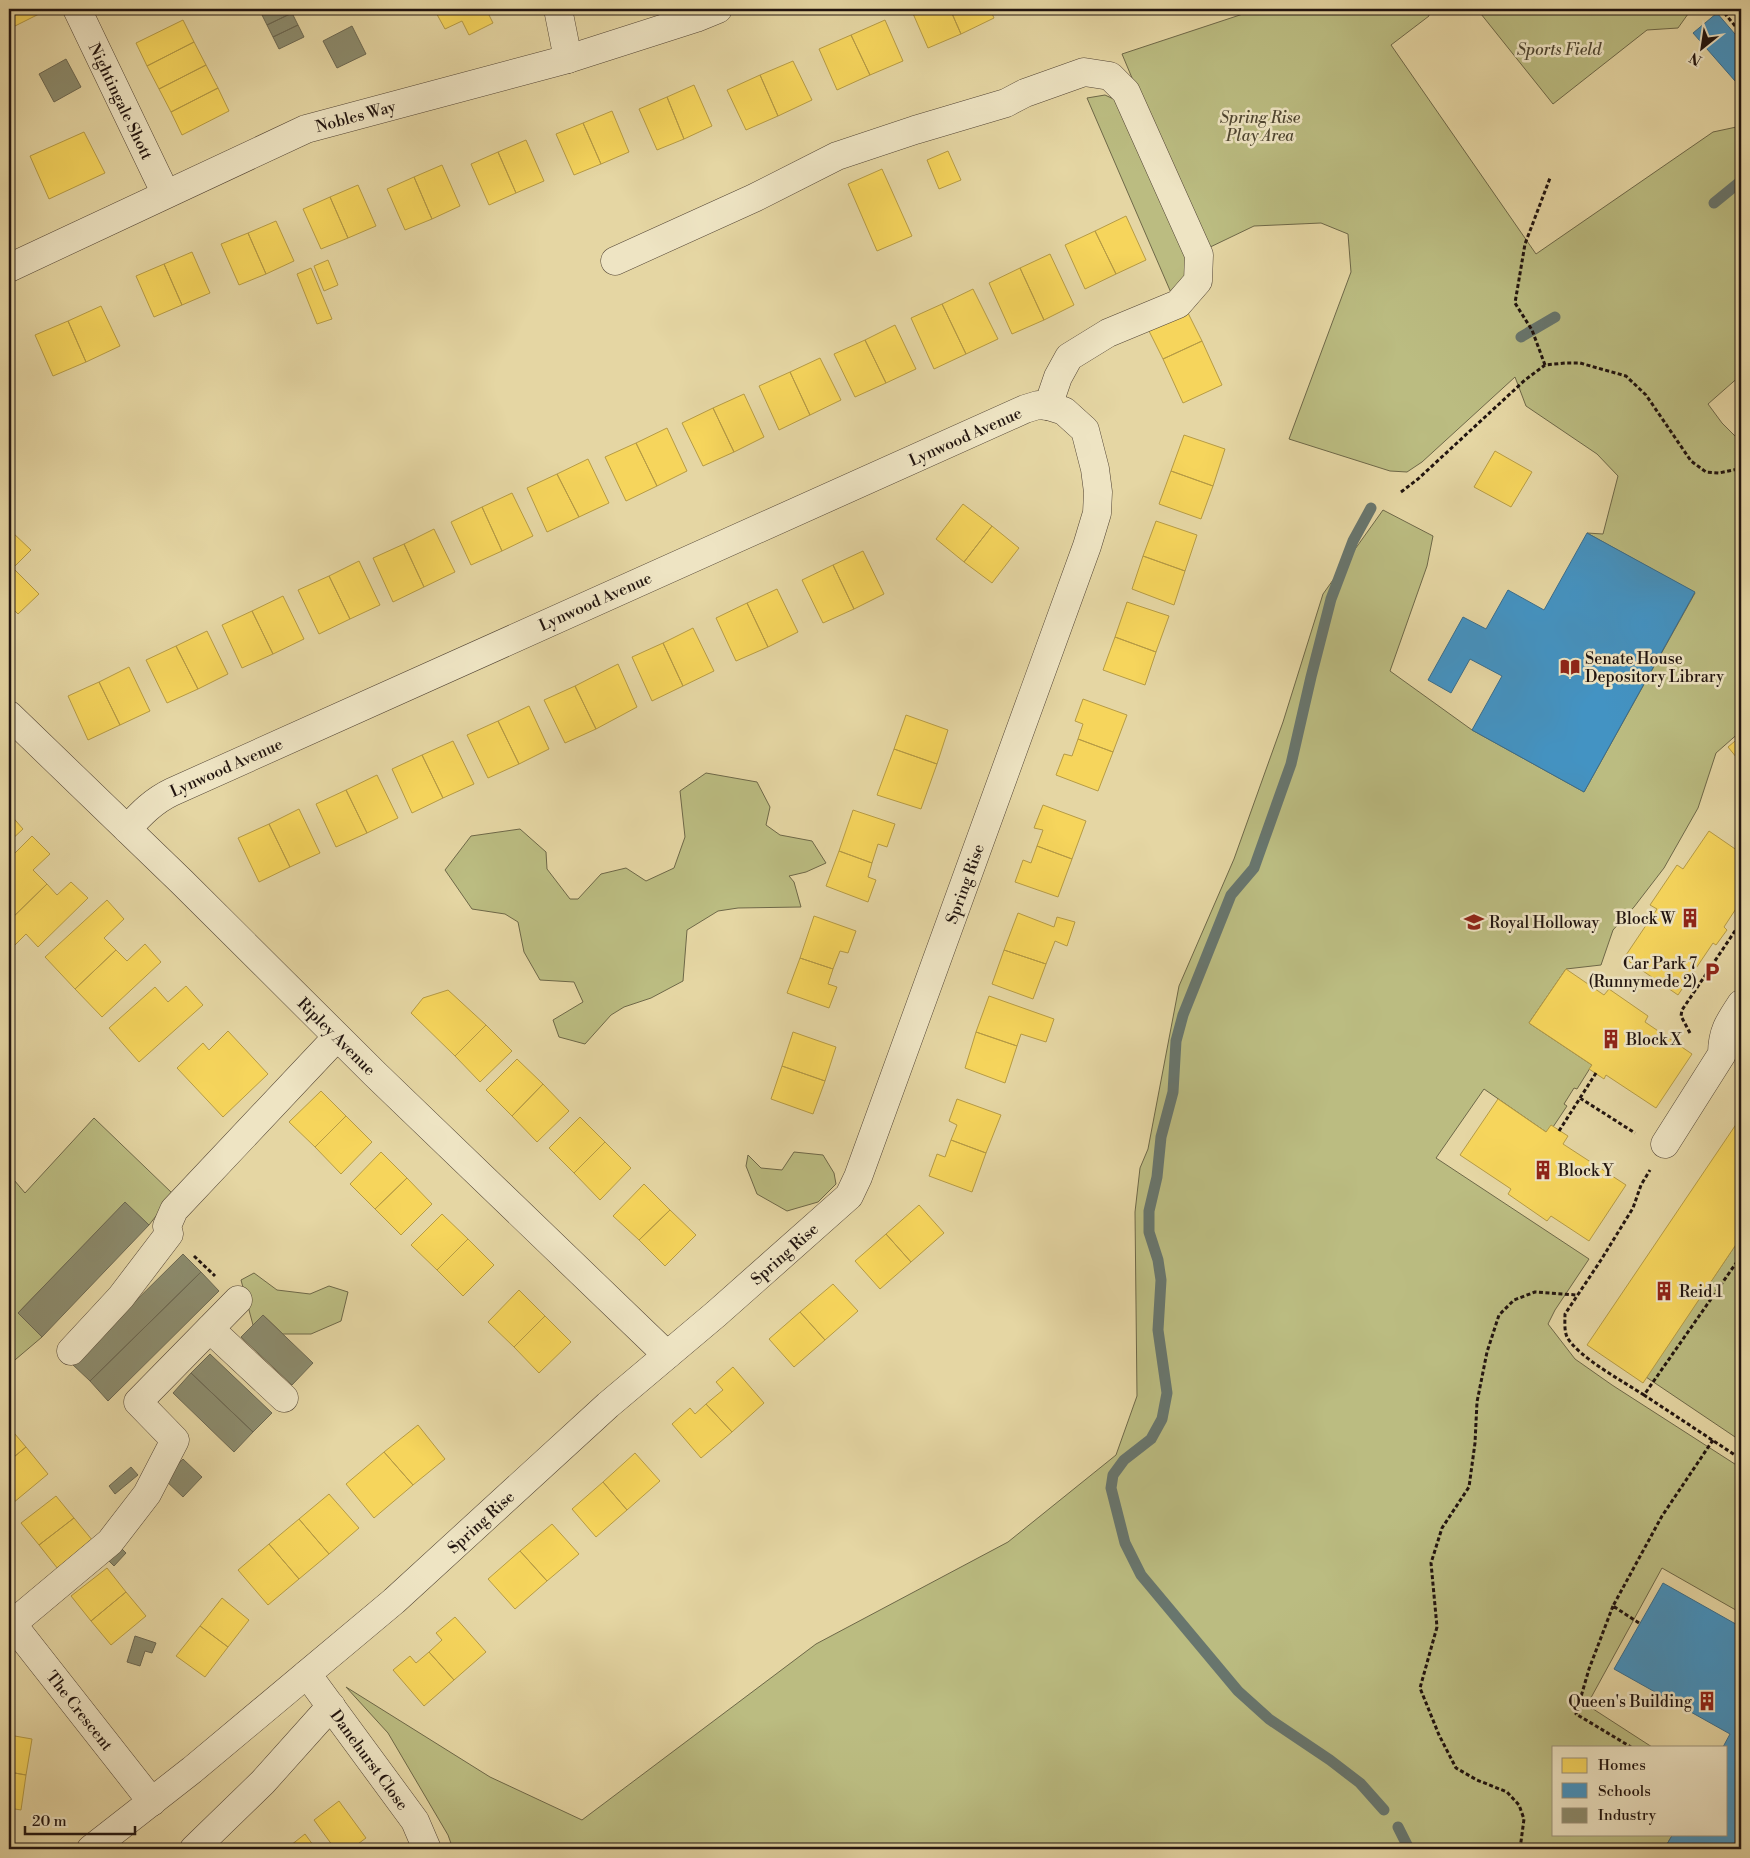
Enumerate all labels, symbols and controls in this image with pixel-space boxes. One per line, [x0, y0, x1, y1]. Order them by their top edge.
north arrow [1678, 22, 1728, 72]
street label: Nightingale Shott [84, 40, 157, 163]
park label: Sports Field [1517, 40, 1602, 60]
text: N [1687, 48, 1705, 69]
street label: Nobles Way [313, 96, 398, 137]
park label: Spring Rise Play Area [1220, 108, 1301, 146]
street label: Lynwood Avenue [906, 403, 1025, 471]
street label: Lynwood Avenue [536, 568, 655, 636]
place label: Senate House Depository Library [1585, 649, 1724, 687]
library icon: Senate House Depository Library [1559, 656, 1581, 678]
street label: Lynwood Avenue [167, 734, 286, 802]
street label: Spring Rise [942, 841, 989, 927]
building icon: Block W [1679, 907, 1701, 929]
place label: Block W [1615, 909, 1675, 929]
school or university icon: Royal Holloway [1463, 911, 1485, 933]
place label: Royal Holloway [1489, 913, 1600, 933]
place label: Car Park 7 (Runnymede 2) [1589, 954, 1697, 992]
parking icon: Car Park 7 (Runnymede 2) [1701, 961, 1723, 983]
street label: Ripley Avenue [293, 994, 380, 1080]
building icon: Block X [1600, 1028, 1622, 1050]
place label: Block X [1625, 1030, 1683, 1050]
building icon: Block Y [1532, 1159, 1554, 1181]
place label: Block Y [1557, 1161, 1615, 1181]
street label: Spring Rise [747, 1219, 823, 1290]
building icon: Reid 1 [1653, 1280, 1675, 1302]
place label: Reid 1 [1679, 1282, 1723, 1302]
street label: Spring Rise [444, 1487, 519, 1558]
street label: The Crescent [42, 1667, 117, 1755]
building icon: Queen's Building [1696, 1690, 1718, 1712]
place label: Queen's Building [1568, 1692, 1693, 1712]
street label: Danehurst Close [325, 1706, 412, 1814]
legend [1552, 1746, 1728, 1836]
text: Homes [1598, 1756, 1646, 1775]
text: Schools [1598, 1782, 1651, 1801]
scale bar [25, 1803, 135, 1835]
text: Industry [1598, 1806, 1657, 1825]
text: 20 m [32, 1812, 67, 1831]

